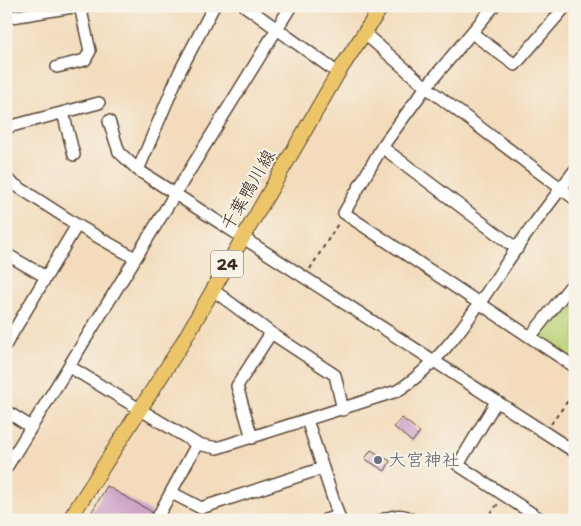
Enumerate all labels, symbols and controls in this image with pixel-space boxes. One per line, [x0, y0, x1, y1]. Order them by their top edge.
street label: 千葉鴨川線 [215, 145, 281, 235]
road number: 24 [211, 250, 243, 278]
place label: 大宮神社 [388, 448, 460, 472]
marker: 大宮神社 [372, 454, 384, 466]

